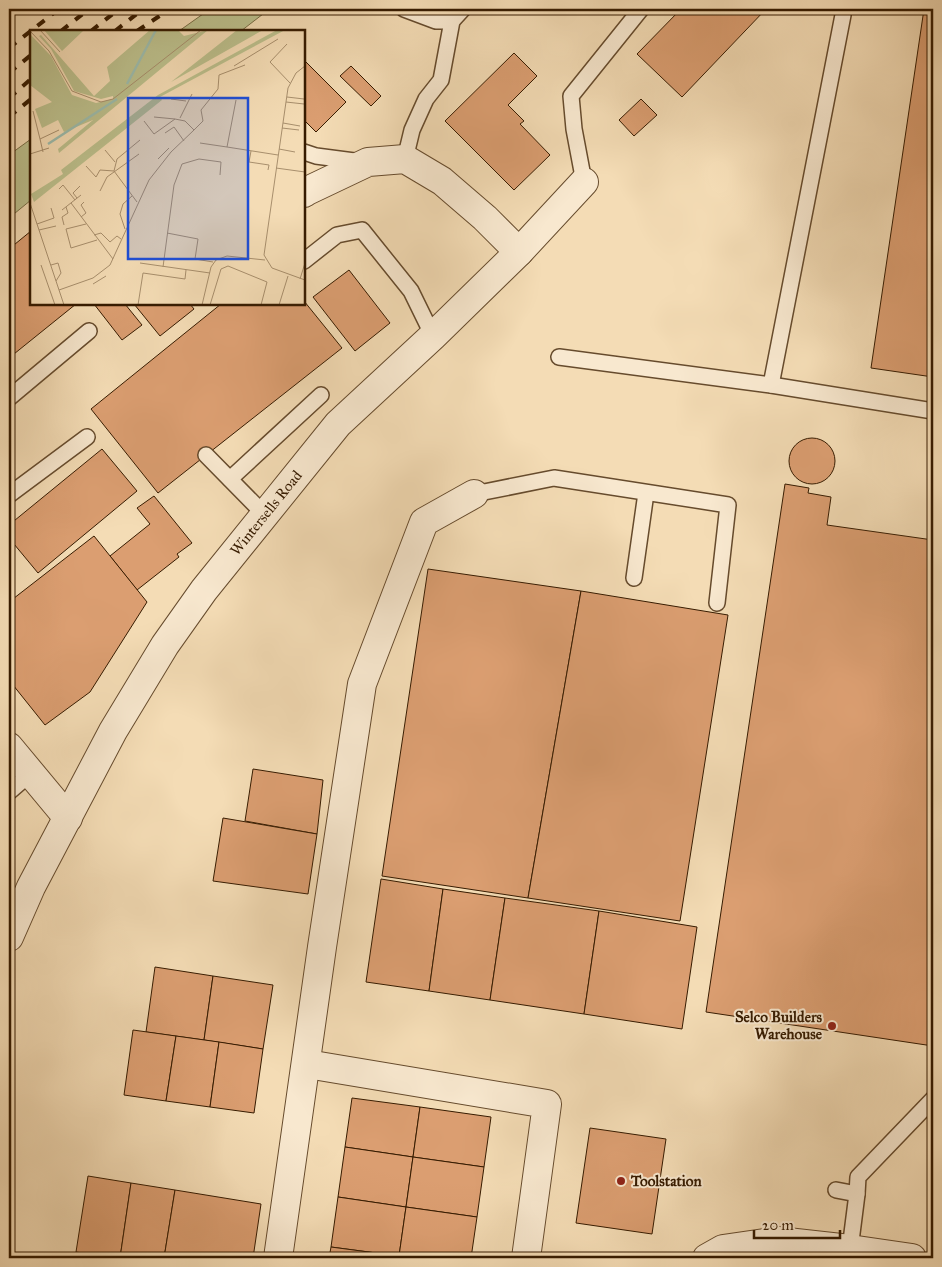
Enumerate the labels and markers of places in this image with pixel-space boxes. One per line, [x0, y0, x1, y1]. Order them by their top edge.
place label: Selco Builders Warehouse [735, 1008, 823, 1043]
marker: Selco Builders Warehouse [826, 1020, 838, 1032]
place label: Toolstation [630, 1172, 703, 1190]
marker: Toolstation [615, 1175, 627, 1187]

